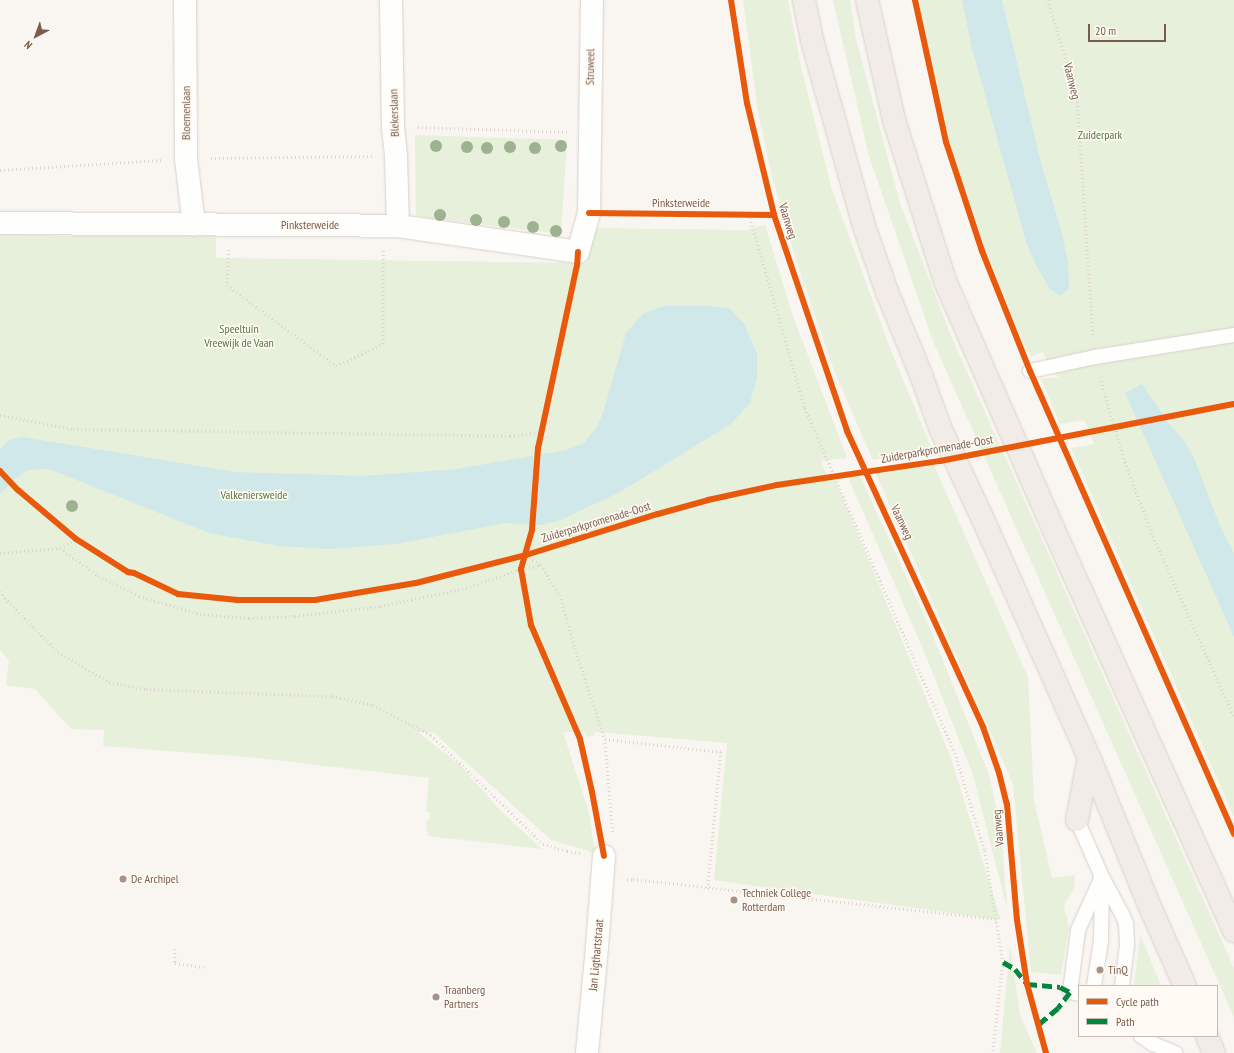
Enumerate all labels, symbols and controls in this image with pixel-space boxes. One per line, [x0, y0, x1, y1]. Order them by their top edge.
north arrow [16, 16, 56, 56]
scale bar [1090, 16, 1168, 42]
text: 20 m [1095, 23, 1116, 38]
text: N [21, 38, 35, 52]
street label: Struweel [582, 49, 598, 85]
street label: Vaanweg [1061, 61, 1083, 101]
street label: Bloemenlaan [179, 86, 193, 140]
street label: Blekerslaan [386, 89, 402, 137]
park label: Zuiderpark [1078, 128, 1122, 142]
street label: Pinksterweide [652, 196, 710, 210]
street label: Vaanweg [776, 201, 800, 241]
street label: Pinksterweide [281, 218, 339, 232]
park label: Speeltuin Vreewijk de Vaan [204, 322, 274, 350]
street label: Zuiderparkpromenade-Oost [880, 432, 994, 466]
park label: Valkeniersweide [220, 488, 288, 502]
street label: Zuiderparkpromenade-Oost [540, 499, 652, 545]
street label: Vaanweg [888, 502, 916, 542]
street label: Vaanweg [989, 809, 1007, 847]
place label: De Archipel [131, 872, 179, 886]
marker: De Archipel [118, 874, 128, 884]
place label: Techniek College Rotterdam [742, 886, 812, 914]
marker: Techniek College Rotterdam [729, 895, 739, 905]
street label: Jan Ligthartstraat [586, 918, 606, 992]
place label: TinQ [1108, 963, 1128, 977]
marker: TinQ [1095, 965, 1105, 975]
place label: Traanberg Partners [444, 983, 485, 1011]
legend [1078, 985, 1218, 1037]
marker: Traanberg Partners [431, 992, 441, 1002]
text: Cycle path [1116, 994, 1159, 1009]
text: Path [1116, 1014, 1134, 1029]

